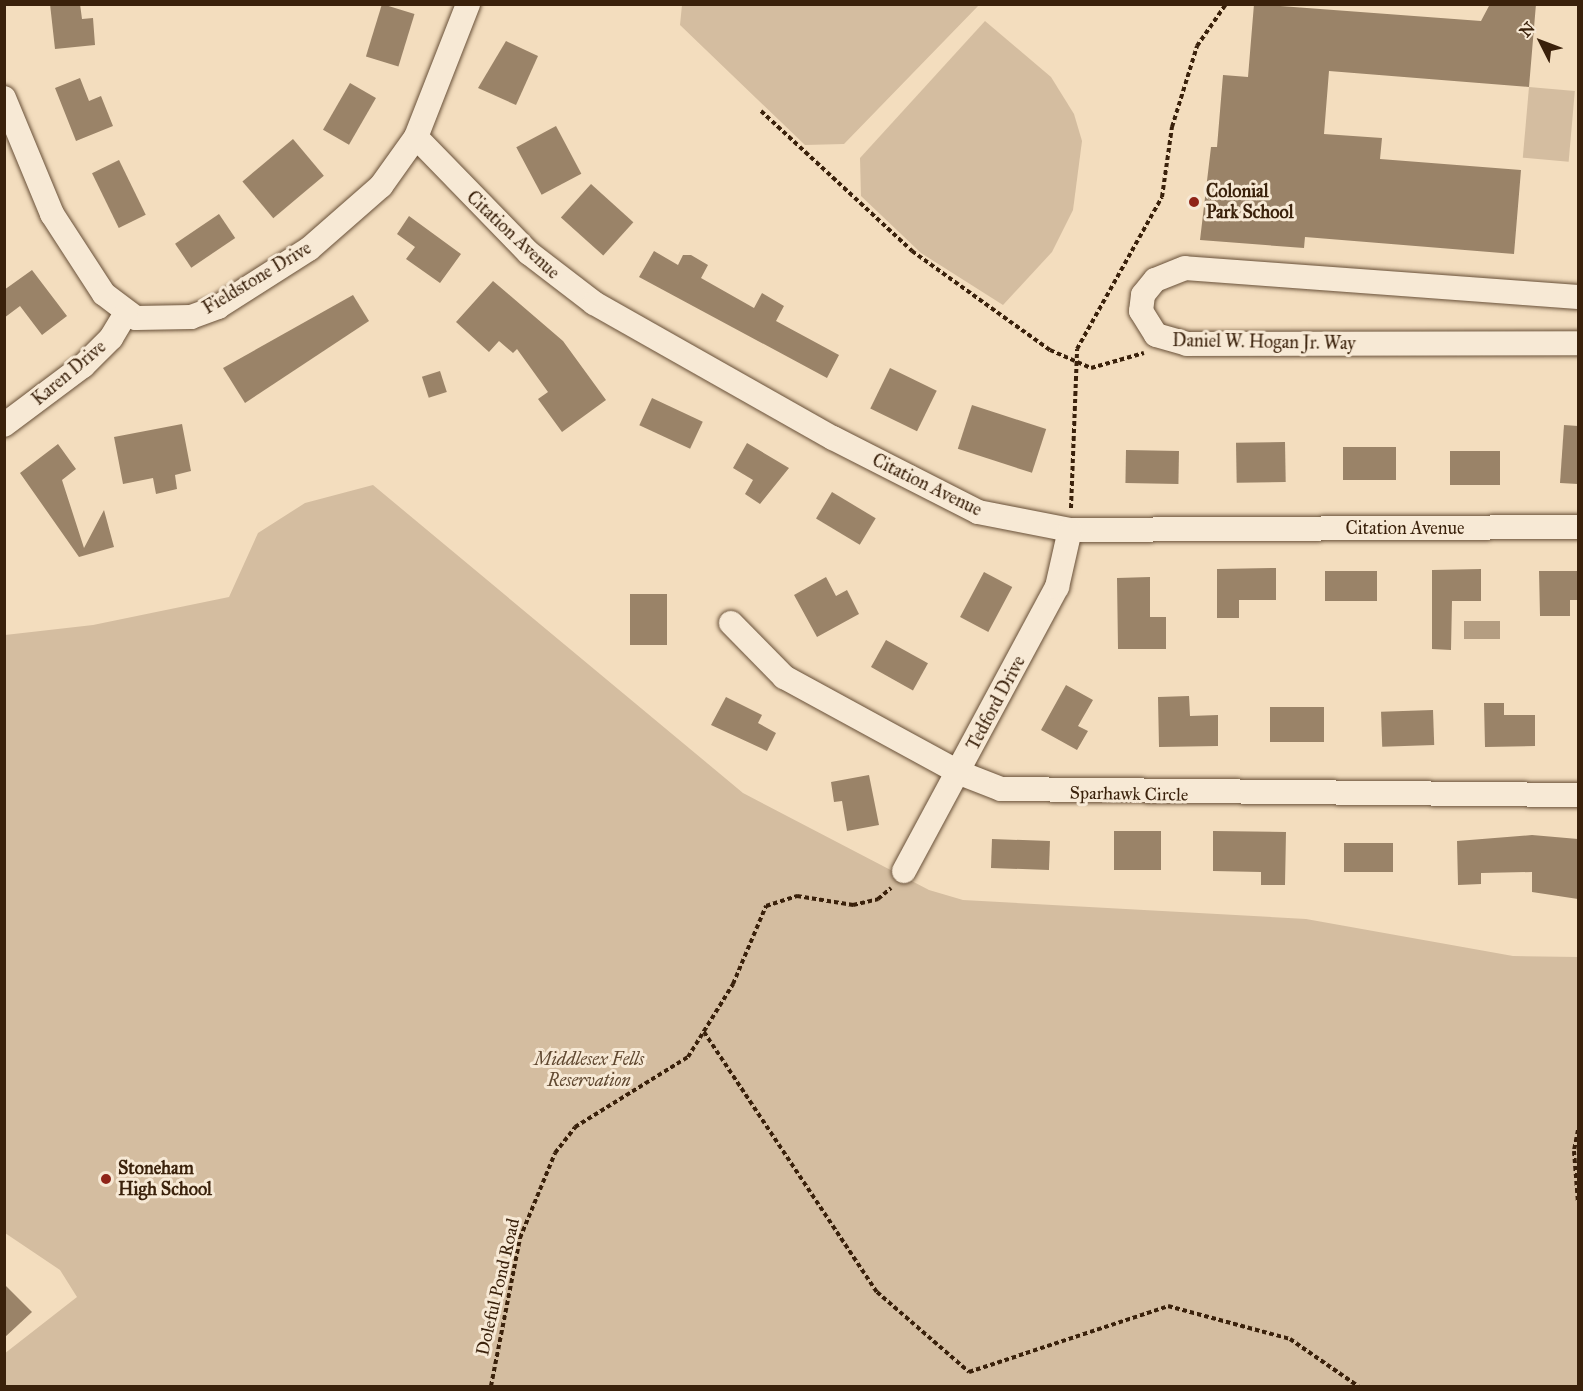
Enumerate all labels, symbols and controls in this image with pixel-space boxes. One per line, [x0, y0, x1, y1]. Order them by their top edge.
north arrow [1511, 12, 1571, 72]
text: N [1516, 18, 1539, 41]
place label: Colonial Park School [1206, 181, 1294, 224]
street label: Citation Avenue [462, 186, 564, 284]
marker: Colonial Park School [1187, 195, 1201, 209]
street label: Fieldstone Drive [199, 237, 315, 319]
street label: Daniel W. Hogan Jr. Way [1172, 330, 1356, 354]
street label: Karen Drive [28, 336, 110, 410]
street label: Citation Avenue [869, 449, 985, 521]
street label: Citation Avenue [1345, 517, 1465, 539]
street label: Tedford Drive [962, 652, 1030, 754]
street label: Sparhawk Circle [1069, 782, 1189, 806]
park label: Middlesex Fells Reservation [534, 1049, 644, 1092]
place label: Stoneham High School [118, 1158, 212, 1200]
marker: Stoneham High School [99, 1172, 113, 1186]
street label: Doleful Pond Road [472, 1216, 524, 1358]

